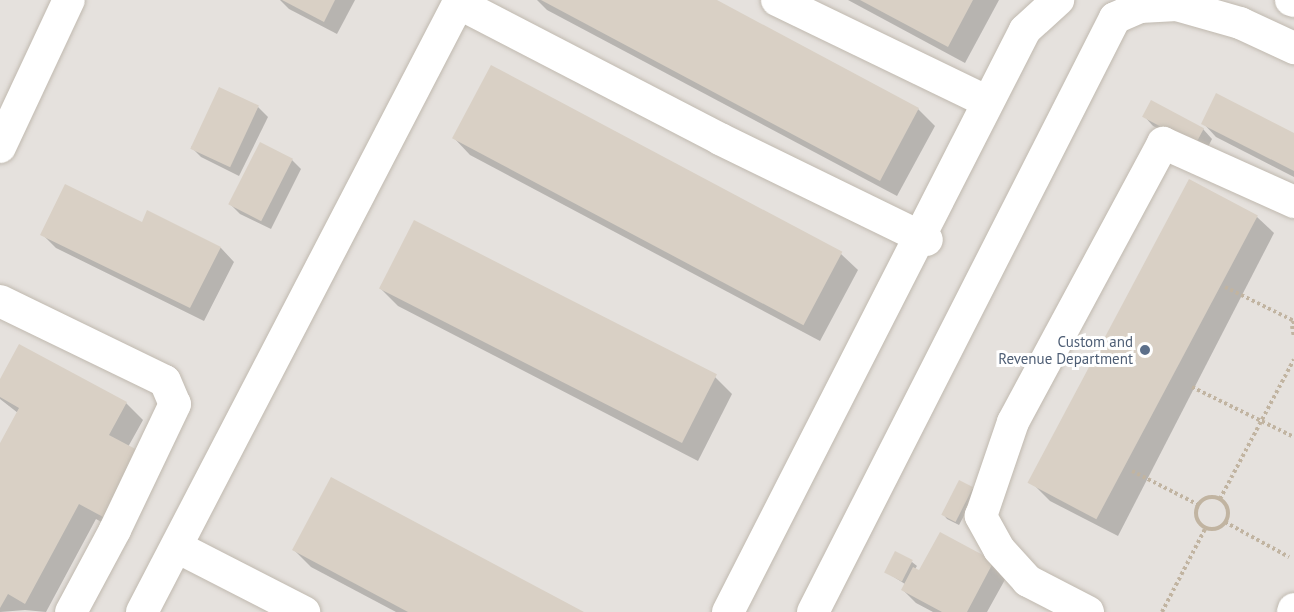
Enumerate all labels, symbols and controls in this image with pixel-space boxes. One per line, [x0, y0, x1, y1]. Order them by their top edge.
place label: Custom and Revenue Department [998, 332, 1133, 367]
marker: Custom and Revenue Department [1138, 343, 1152, 357]

